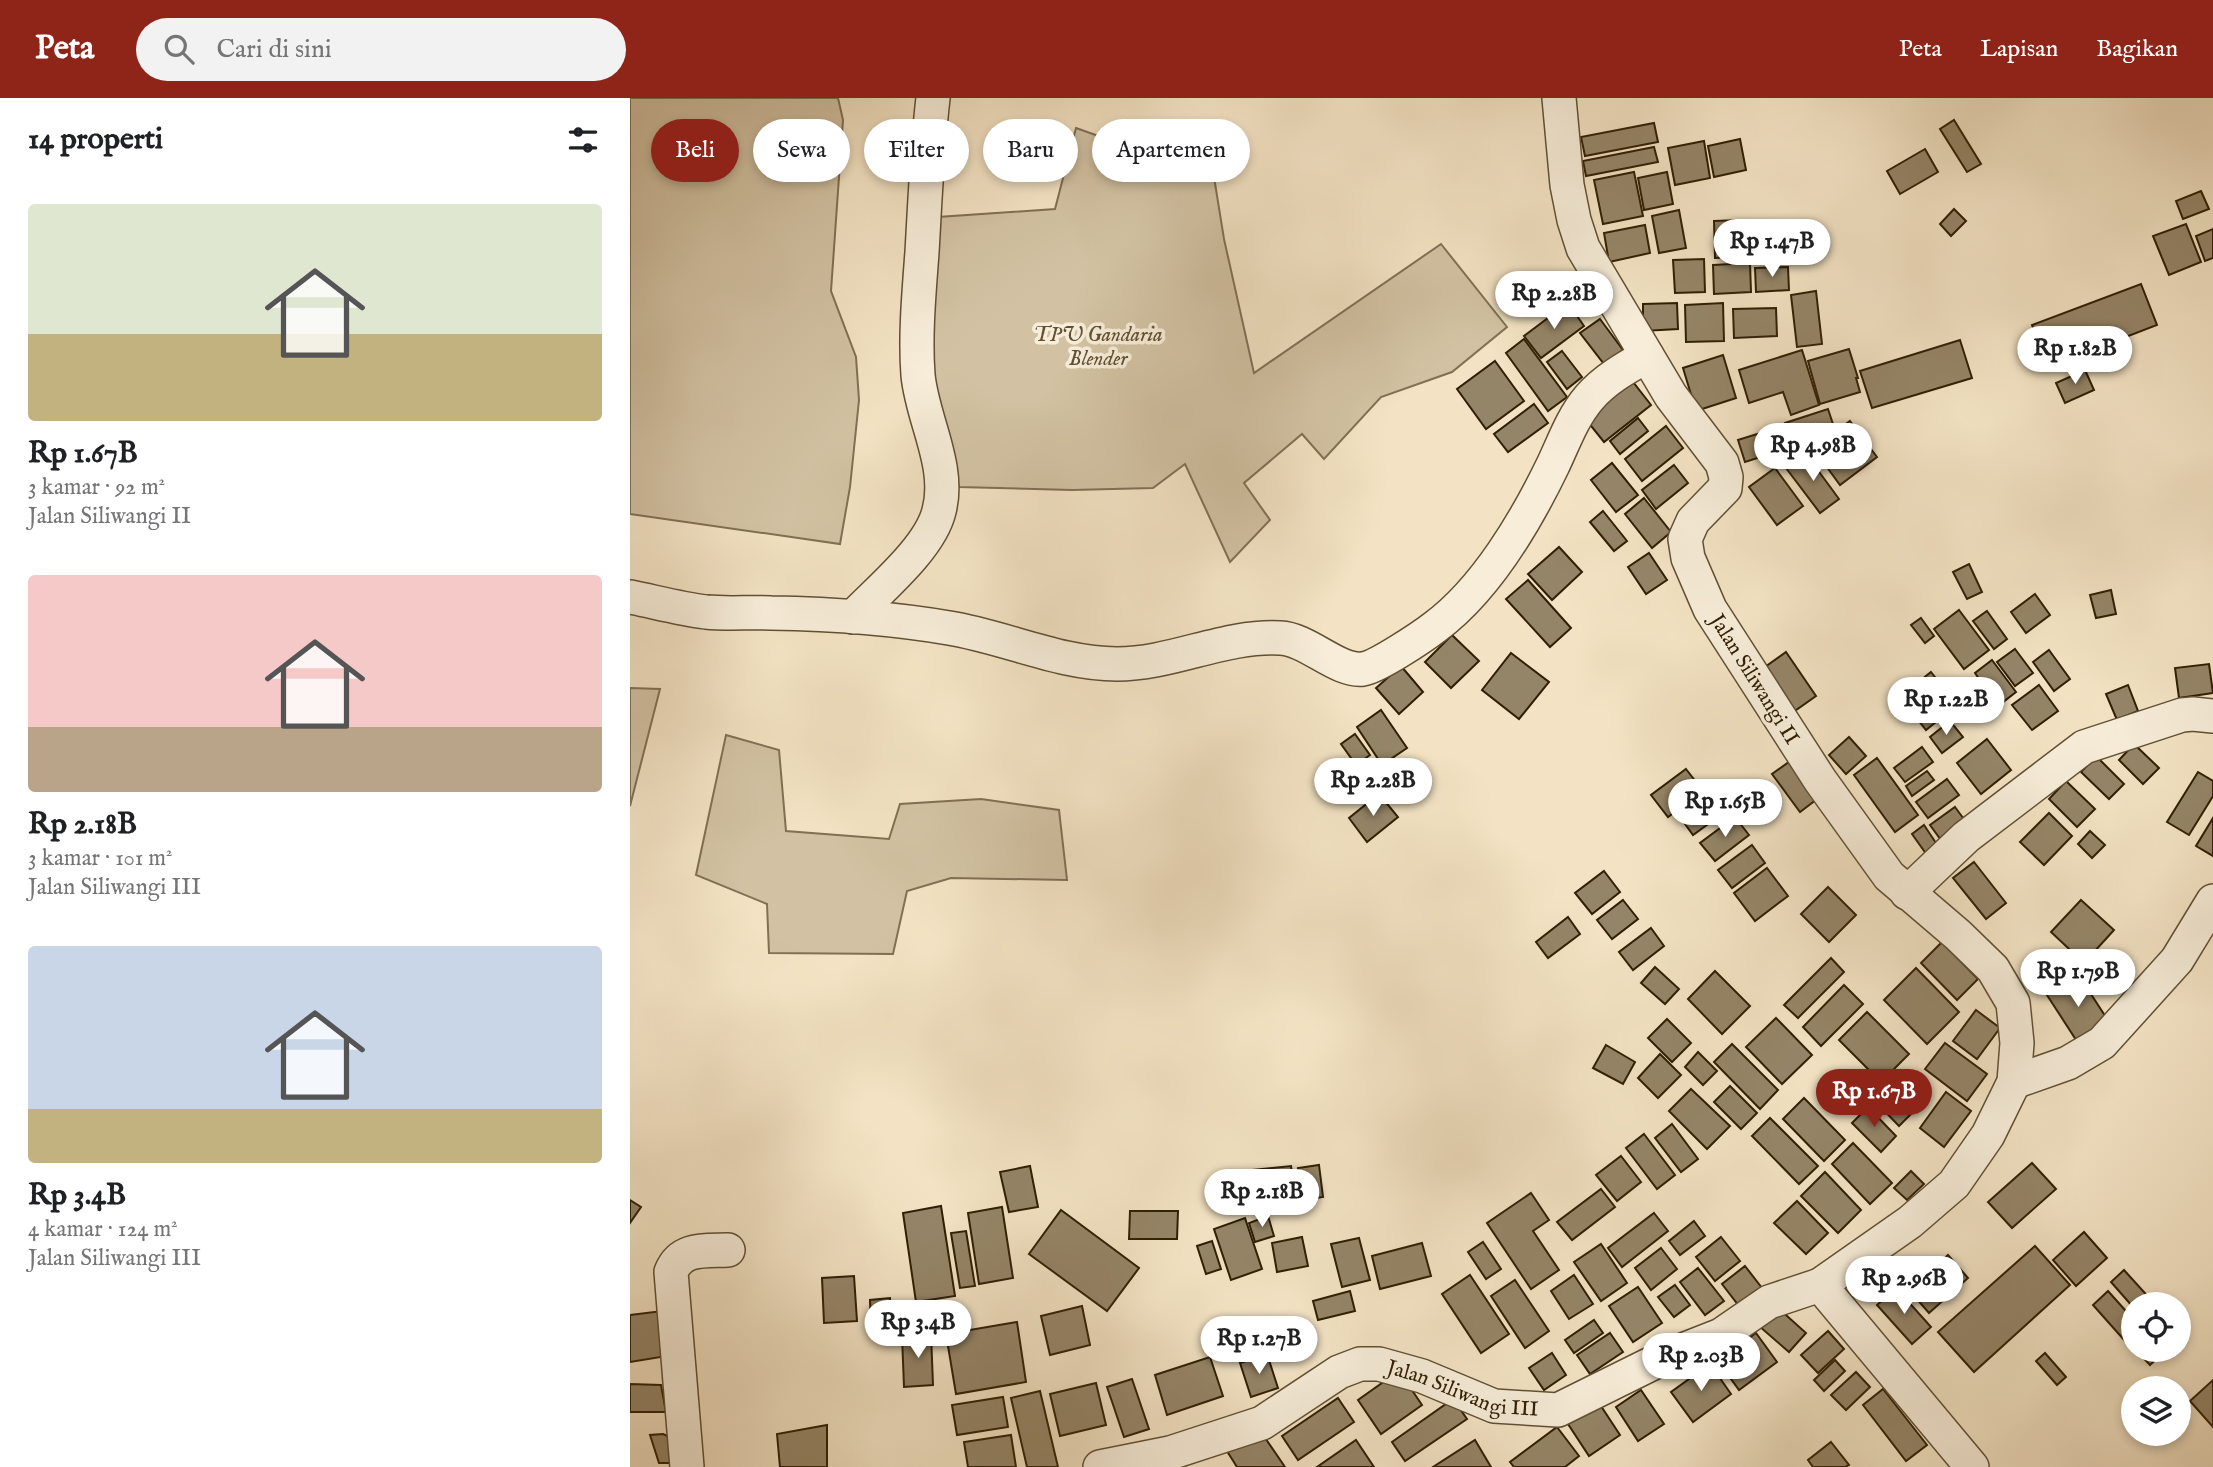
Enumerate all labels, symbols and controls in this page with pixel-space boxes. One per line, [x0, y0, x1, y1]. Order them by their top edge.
search box [136, 18, 626, 81]
text: Peta [35, 28, 94, 70]
icon: search [160, 30, 198, 68]
text: Cari di sini [216, 33, 332, 66]
text: Peta [1899, 34, 1942, 65]
text: Lapisan [1980, 34, 2058, 65]
text: Bagikan [2096, 34, 2178, 65]
chip: Beli [651, 119, 739, 182]
chip: Sewa [753, 119, 850, 182]
chip: Filter [864, 119, 969, 182]
chip: Baru [983, 119, 1078, 182]
chip: Apartemen [1092, 119, 1250, 182]
text: 14 properti [28, 121, 163, 159]
icon: filters [564, 121, 602, 159]
pin: Rp 1.47B [1700, 220, 1844, 279]
text: Rp 1.47B [1729, 227, 1815, 256]
icon: home [252, 250, 378, 376]
pin: Rp 2.28B [1482, 272, 1626, 331]
text: Rp 2.28B [1511, 279, 1597, 308]
park label: TPU Gandaria Blender [1033, 322, 1163, 373]
pin: Rp 1.82B [2003, 327, 2147, 386]
text: Rp 1.82B [2033, 334, 2117, 363]
pin: Rp 4.98B [1741, 424, 1885, 483]
text: Rp 4.98B [1770, 431, 1856, 460]
text: Rp 1.67B [28, 435, 138, 473]
text: 3 kamar · 92 m² [28, 473, 165, 502]
text: Jalan Siliwangi II [28, 502, 191, 531]
street label: Jalan Siliwangi II [1702, 608, 1805, 750]
icon: home [252, 621, 378, 747]
pin: Rp 1.22B [1874, 678, 2018, 737]
text: Rp 1.22B [1903, 685, 1989, 714]
pin: Rp 2.28B [1301, 758, 1445, 818]
text: Rp 2.28B [1330, 766, 1416, 795]
pin: Rp 1.65B [1653, 780, 1797, 839]
text: Rp 1.65B [1684, 787, 1766, 816]
text: Rp 2.18B [28, 806, 137, 844]
text: 3 kamar · 101 m² [28, 844, 173, 873]
text: Jalan Siliwangi III [28, 873, 201, 902]
pin: Rp 1.79B [2006, 950, 2150, 1009]
text: Rp 1.79B [2036, 957, 2120, 986]
icon: home [252, 992, 378, 1118]
pin: Rp 1.67B [1802, 1070, 1946, 1129]
text: Rp 1.67B [1832, 1077, 1916, 1106]
pin: Rp 2.18B [1190, 1170, 1334, 1229]
text: Rp 3.4B [28, 1177, 126, 1215]
text: Rp 2.18B [1220, 1177, 1304, 1206]
text: 4 kamar · 124 m² [28, 1215, 178, 1244]
text: Jalan Siliwangi III [28, 1244, 201, 1273]
pin: Rp 2.96B [1832, 1256, 1976, 1316]
text: Rp 2.96B [1861, 1264, 1947, 1293]
map controls [2121, 1292, 2191, 1446]
button: locate [2121, 1292, 2191, 1362]
pin: Rp 3.4B [853, 1300, 983, 1360]
text: Rp 3.4B [880, 1308, 956, 1337]
pin: Rp 1.27B [1187, 1316, 1331, 1376]
text: Rp 1.27B [1217, 1324, 1301, 1353]
pin: Rp 2.03B [1629, 1334, 1773, 1393]
text: Rp 2.03B [1658, 1341, 1744, 1370]
street label: Jalan Siliwangi III [1382, 1354, 1539, 1424]
button: layers [2121, 1376, 2191, 1446]

